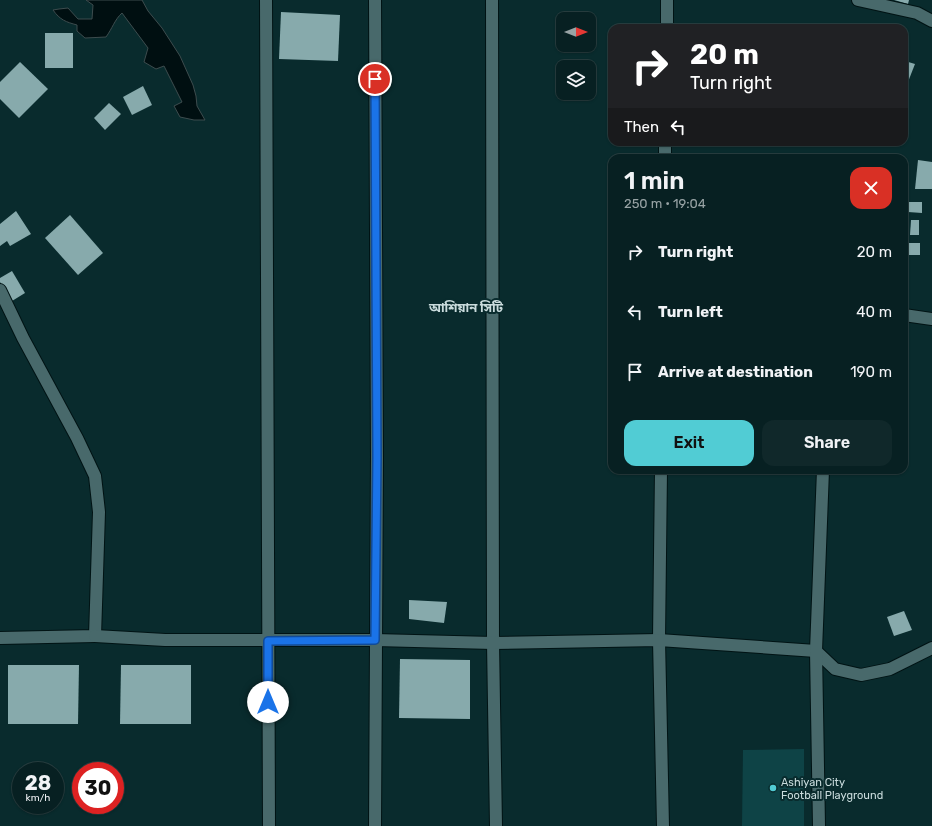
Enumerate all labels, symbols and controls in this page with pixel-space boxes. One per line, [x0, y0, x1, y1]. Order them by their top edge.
north arrow [556, 12, 596, 52]
map controls [556, 12, 596, 100]
text: 20 m [690, 38, 759, 71]
icon: right [624, 40, 676, 92]
button: layers [556, 60, 596, 100]
pin [358, 62, 392, 96]
icon: arrive [364, 68, 386, 90]
text: Turn right [690, 72, 772, 94]
icon: left [667, 116, 689, 138]
text: Then [624, 118, 659, 136]
text: 1 min [624, 167, 684, 195]
button: close [850, 167, 892, 209]
text: 250 m · 19:04 [624, 196, 706, 211]
icon: right [624, 241, 646, 263]
text: Turn right [658, 243, 733, 261]
text: 20 m [857, 243, 892, 261]
district label: আশিয়ান সিটি [428, 300, 504, 315]
icon: left [624, 301, 646, 323]
text: Turn left [658, 303, 723, 321]
text: 40 m [856, 303, 892, 321]
icon: arrive [624, 361, 646, 383]
text: Arrive at destination [658, 363, 813, 381]
text: 190 m [850, 363, 892, 381]
button: Exit [624, 420, 754, 466]
button: Share [762, 420, 892, 466]
position arrow [247, 681, 289, 723]
speed limit sign: 30 [72, 762, 124, 814]
text: 28 [25, 771, 51, 795]
place label: Ashiyan City Football Playground [781, 776, 883, 802]
marker: Ashiyan City Football Playground [768, 783, 778, 793]
text: km/h [26, 792, 50, 804]

